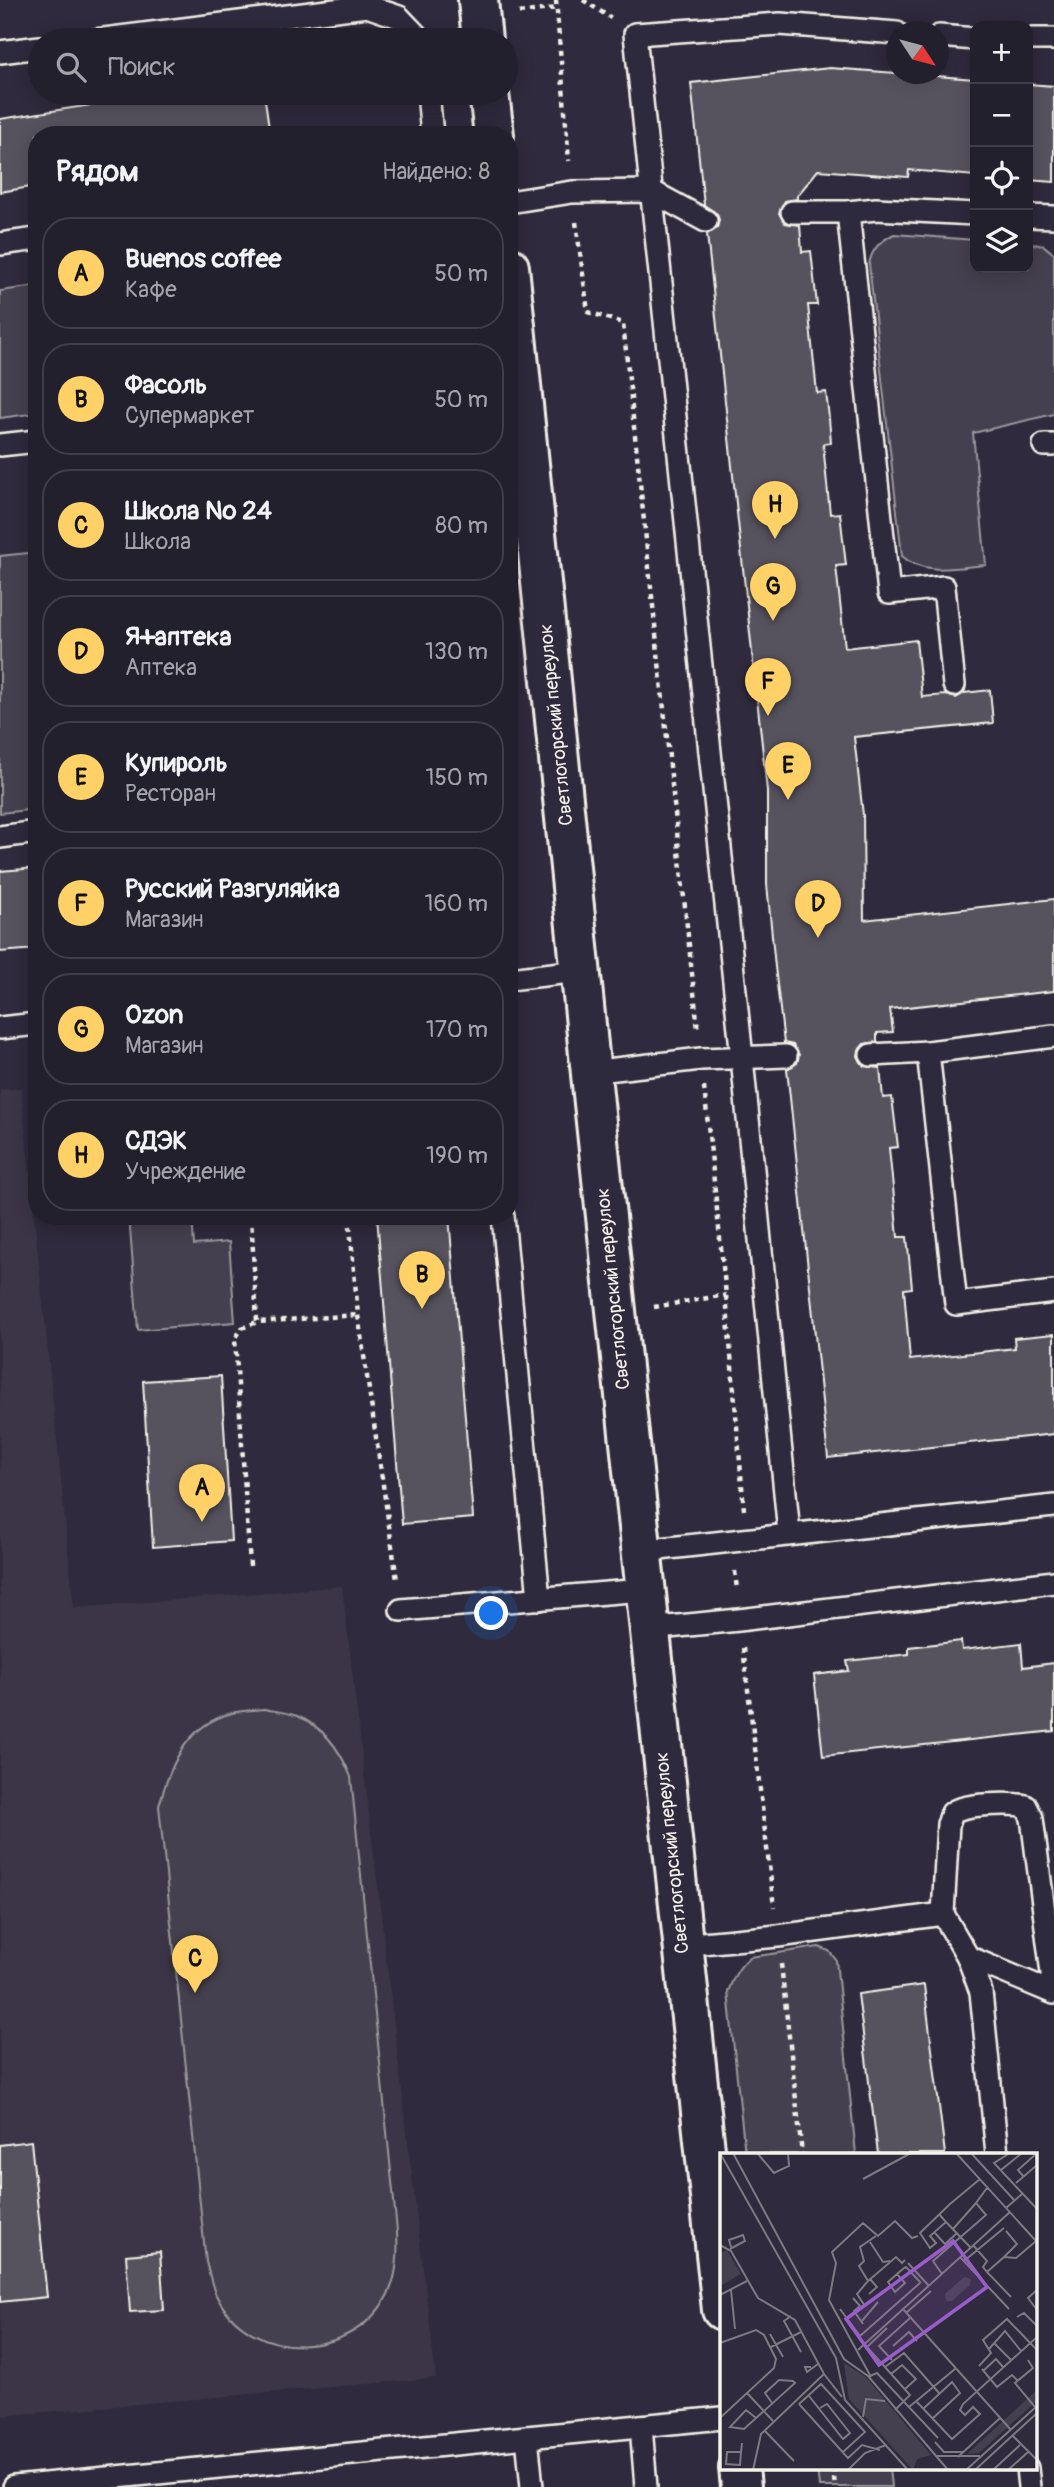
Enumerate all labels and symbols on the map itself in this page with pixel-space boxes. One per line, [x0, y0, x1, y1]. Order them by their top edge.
north arrow [886, 21, 949, 84]
pin: H [752, 481, 798, 539]
pin: G [750, 563, 796, 621]
street label: Светлогорский переулок [533, 623, 579, 827]
pin: F [745, 658, 791, 716]
pin: E [765, 742, 811, 800]
pin: D [795, 880, 841, 938]
street label: Светлогорский переулок [590, 1187, 636, 1391]
pin: B [399, 1251, 445, 1309]
pin: A [179, 1464, 225, 1522]
your location [474, 1596, 508, 1630]
street label: Светлогорский переулок [649, 1751, 695, 1955]
pin: C [172, 1935, 218, 1993]
inset map [720, 2153, 1036, 2470]

